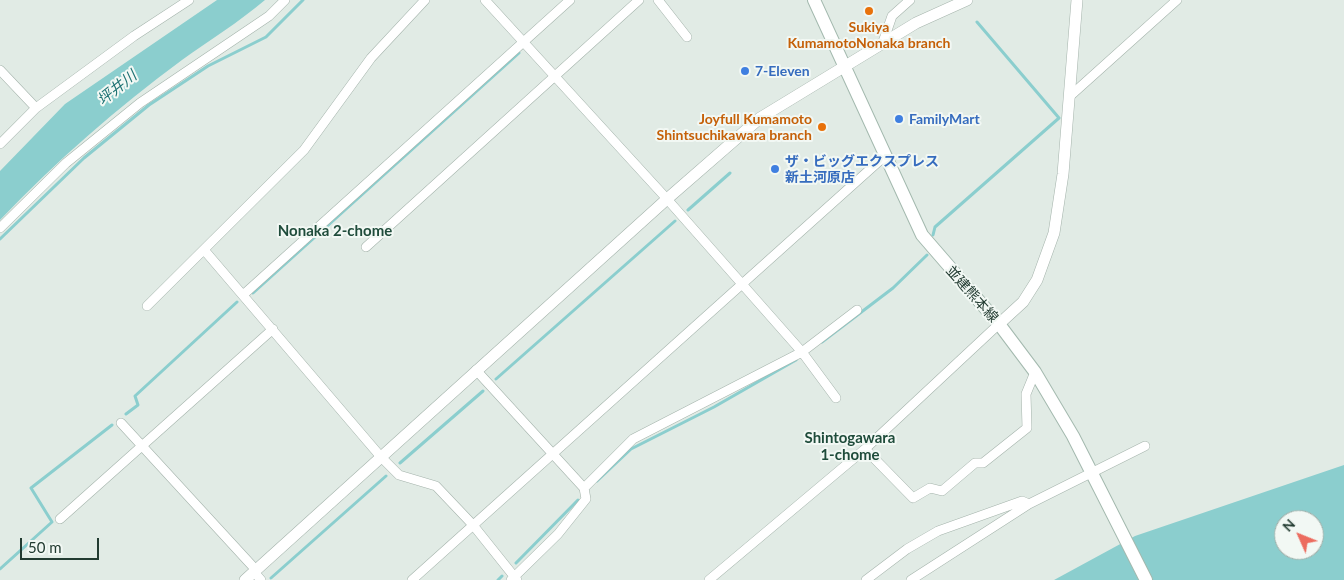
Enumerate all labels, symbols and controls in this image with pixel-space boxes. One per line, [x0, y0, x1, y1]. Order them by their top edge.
marker: Sukiya KumamotoNonaka branch [863, 5, 875, 17]
place label: Sukiya KumamotoNonaka branch [788, 19, 950, 52]
place label: 7-Eleven [755, 63, 810, 79]
marker: 7-Eleven [739, 65, 751, 77]
water label: 坪井川 [94, 67, 140, 109]
place label: Joyfull Kumamoto Shintsuchikawara branch [657, 111, 812, 144]
place label: FamilyMart [909, 111, 980, 127]
marker: FamilyMart [893, 113, 905, 125]
marker: Joyfull Kumamoto Shintsuchikawara branch [816, 121, 828, 133]
place label: ザ・ビッグエクスプレス 新土河原店 [785, 153, 939, 186]
marker: ザ・ビッグエクスプレス 新土河原店 [769, 163, 781, 175]
district label: Nonaka 2-chome [278, 222, 392, 240]
street label: 並建熊本線 [942, 262, 1002, 326]
district label: Shintogawara 1-chome [805, 429, 895, 464]
north arrow [1274, 510, 1324, 560]
text: N [1279, 515, 1298, 535]
scale bar [22, 528, 101, 560]
text: 50 m [28, 538, 62, 556]

